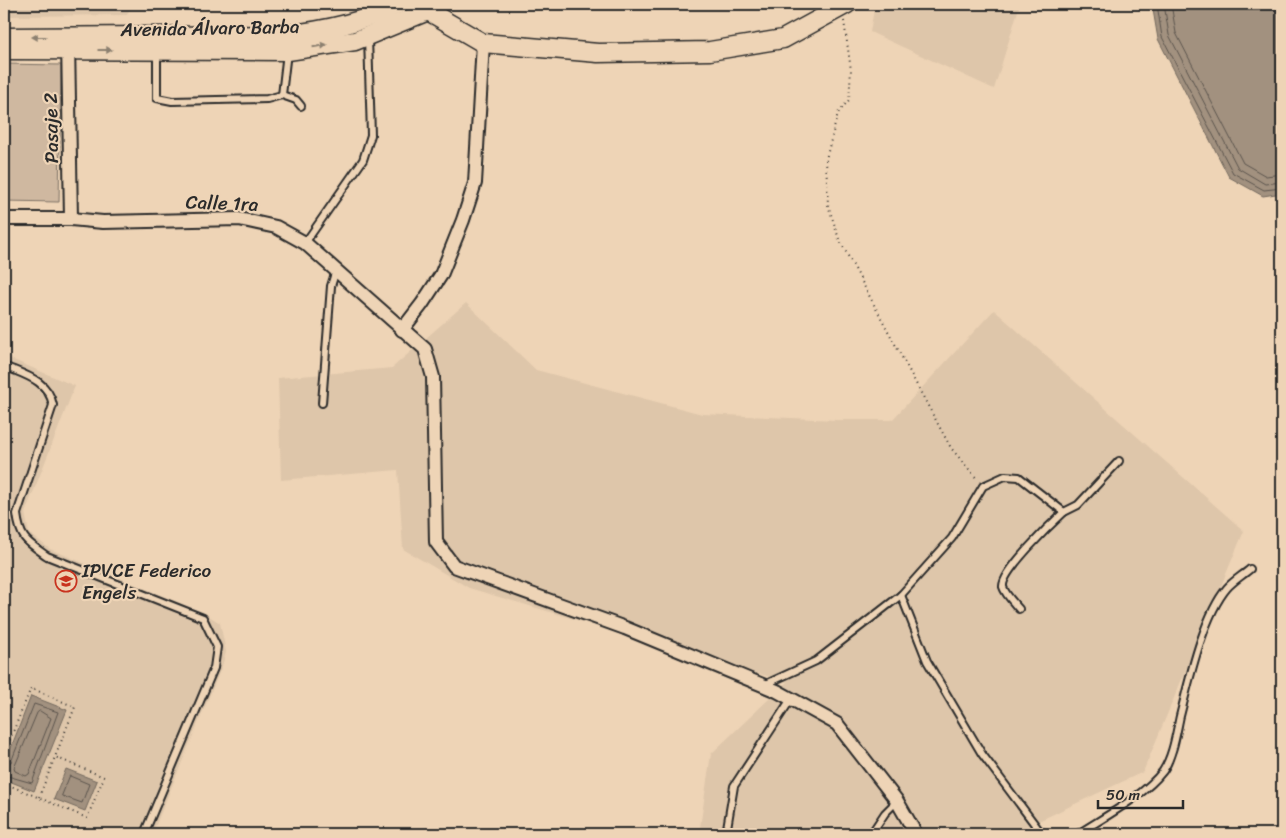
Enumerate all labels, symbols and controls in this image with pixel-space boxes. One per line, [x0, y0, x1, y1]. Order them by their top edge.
street label: Avenida Álvaro Barba [119, 10, 300, 46]
one-way arrow [30, 33, 46, 41]
one-way arrow [312, 42, 328, 50]
one-way arrow [97, 46, 113, 54]
street label: Pasaje 2 [34, 92, 68, 164]
street label: Calle 1ra [185, 185, 259, 221]
place label: IPVCE Federico Engels [81, 554, 212, 609]
school or university icon: IPVCE Federico Engels [54, 569, 78, 593]
scale bar [1098, 778, 1184, 810]
text: 50 m [1106, 782, 1141, 808]

